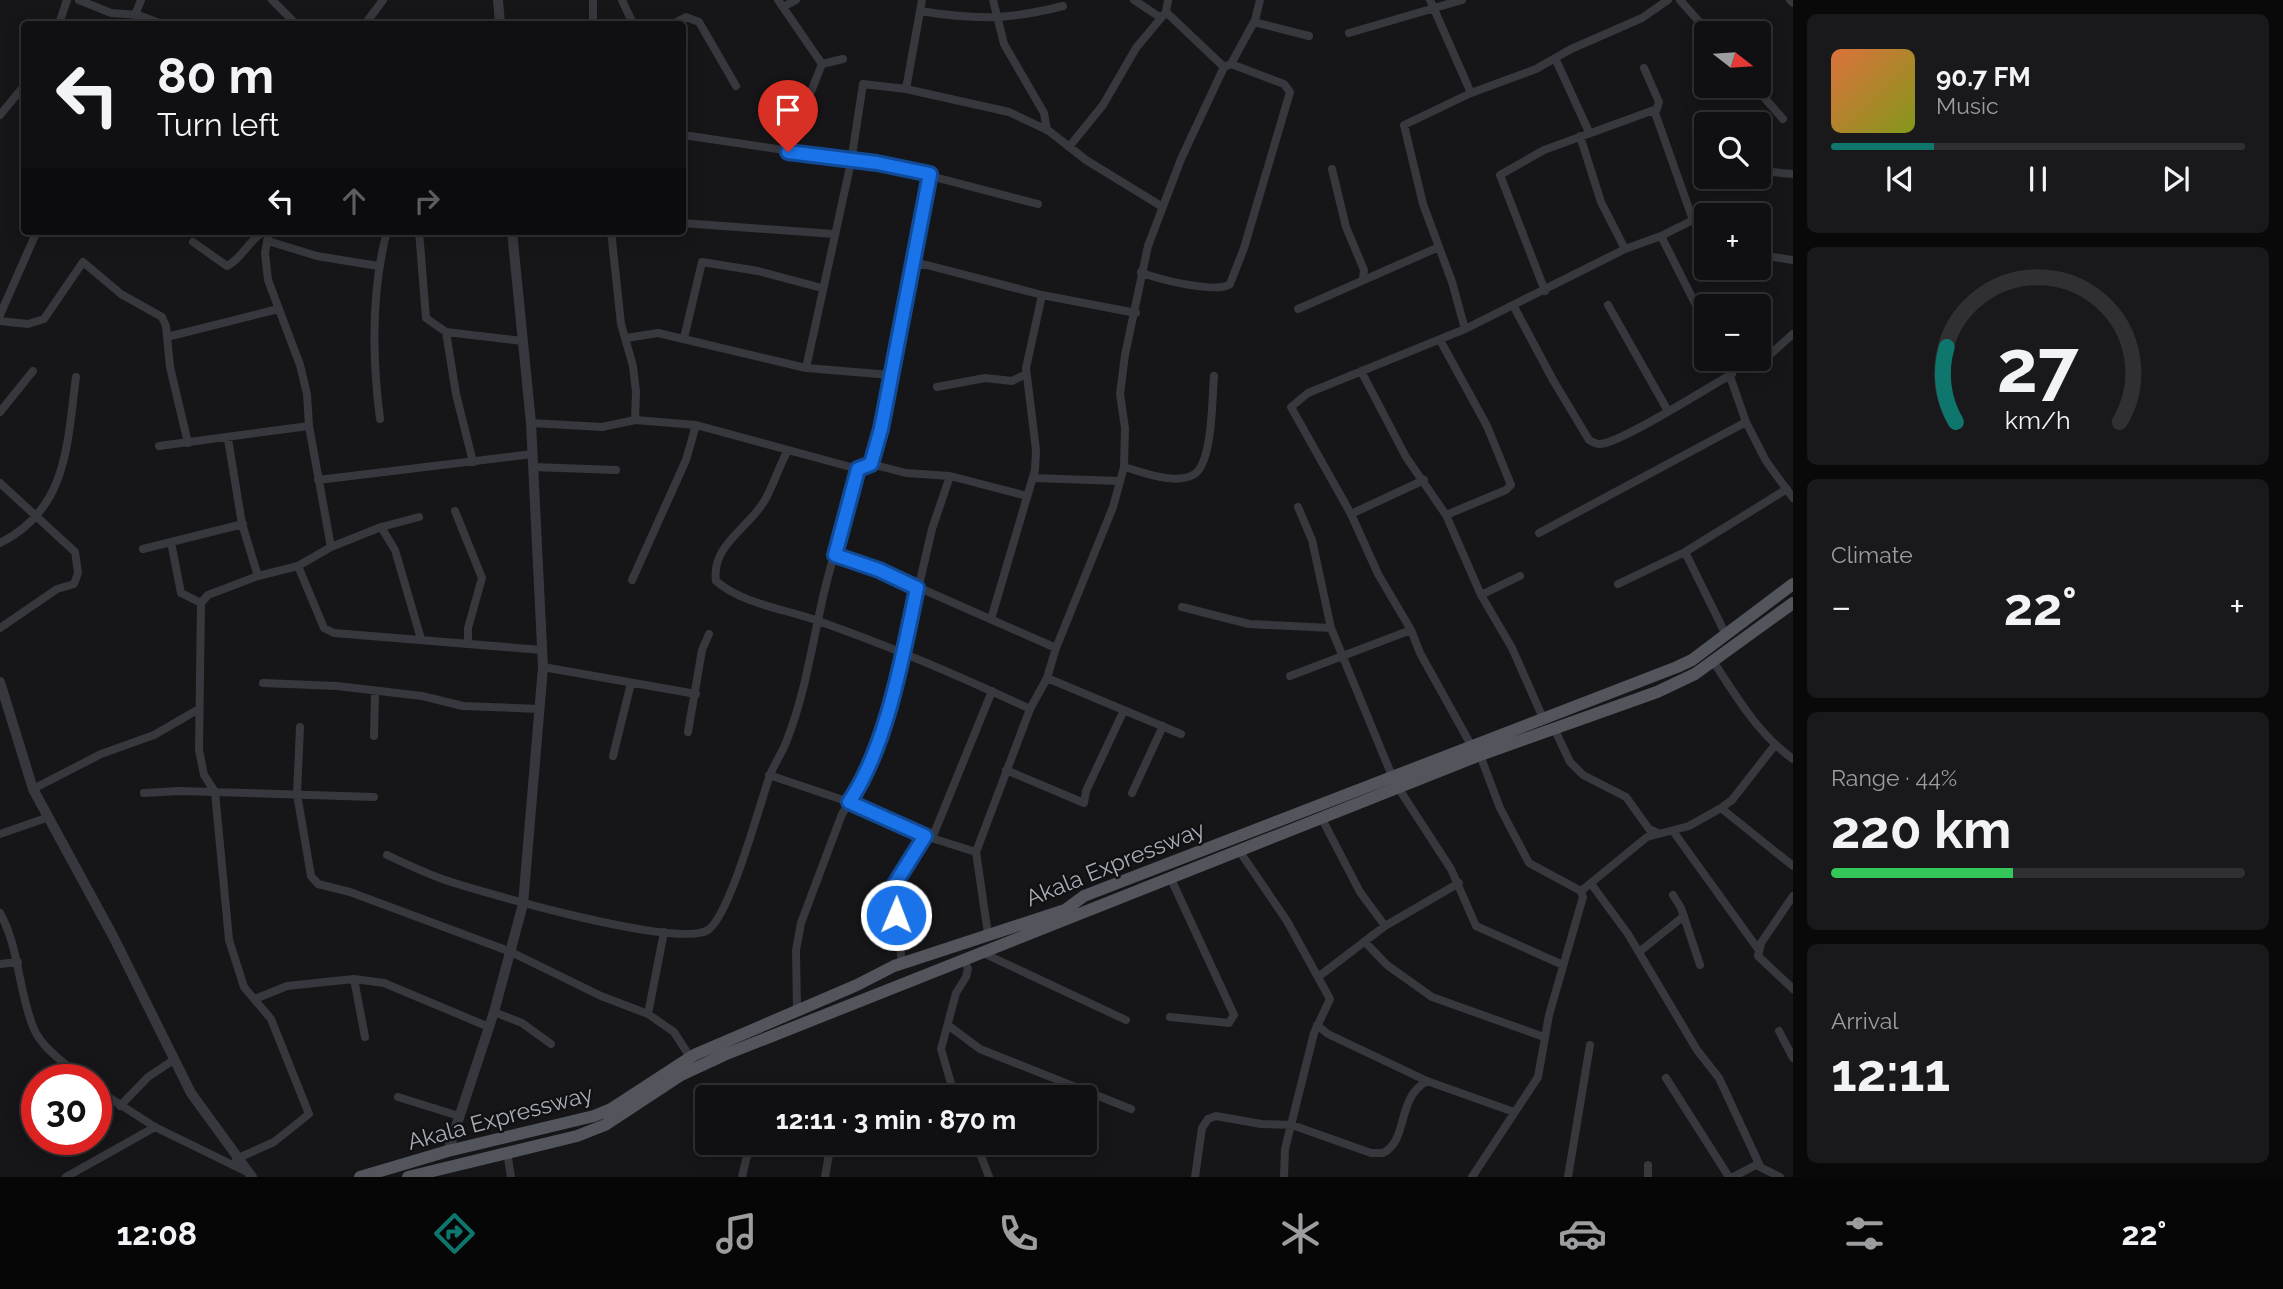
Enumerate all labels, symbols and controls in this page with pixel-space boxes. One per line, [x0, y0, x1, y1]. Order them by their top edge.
north arrow [1694, 21, 1771, 98]
map controls [1694, 21, 1771, 371]
text: 80 m [157, 47, 274, 104]
icon: left [42, 49, 133, 140]
text: 90.7 FM [1936, 62, 2031, 92]
pin [758, 80, 818, 152]
icon: arrive [769, 91, 807, 129]
text: Music [1936, 92, 1999, 119]
text: Turn left [157, 106, 279, 143]
button: search [1694, 112, 1771, 189]
icon: previous [1881, 160, 1919, 198]
icon: pause [2019, 160, 2057, 198]
icon: next [2157, 160, 2195, 198]
icon: left [262, 182, 300, 220]
icon: ahead [335, 182, 373, 220]
icon: right [408, 182, 446, 220]
button: + [1694, 203, 1771, 280]
button: − [1694, 294, 1771, 371]
text: 27 [1997, 324, 2079, 409]
text: km/h [2005, 405, 2071, 435]
text: Climate [1831, 541, 1913, 568]
text: 22° [2004, 576, 2077, 637]
text: − [1831, 584, 1851, 629]
text: + [2229, 584, 2245, 629]
text: Range · 44% [1831, 764, 1957, 791]
text: 220 km [1831, 799, 2012, 860]
street label: Akala Expressway [1021, 815, 1209, 911]
position arrow [859, 878, 933, 952]
text: Arrival [1831, 1007, 1898, 1034]
text: 12:11 [1831, 1042, 1950, 1103]
speed limit sign: 30 [21, 1064, 112, 1155]
street label: Akala Expressway [404, 1079, 596, 1155]
text: 12:11 · 3 min · 870 m [776, 1105, 1016, 1135]
icon: directions [430, 1209, 479, 1258]
icon: music [712, 1209, 761, 1258]
icon: phone [994, 1209, 1043, 1258]
icon: climate [1276, 1209, 1325, 1258]
icon: car [1558, 1209, 1607, 1258]
icon: filters [1840, 1209, 1889, 1258]
text: 12:08 [116, 1215, 197, 1252]
text: 22° [2121, 1215, 2166, 1252]

